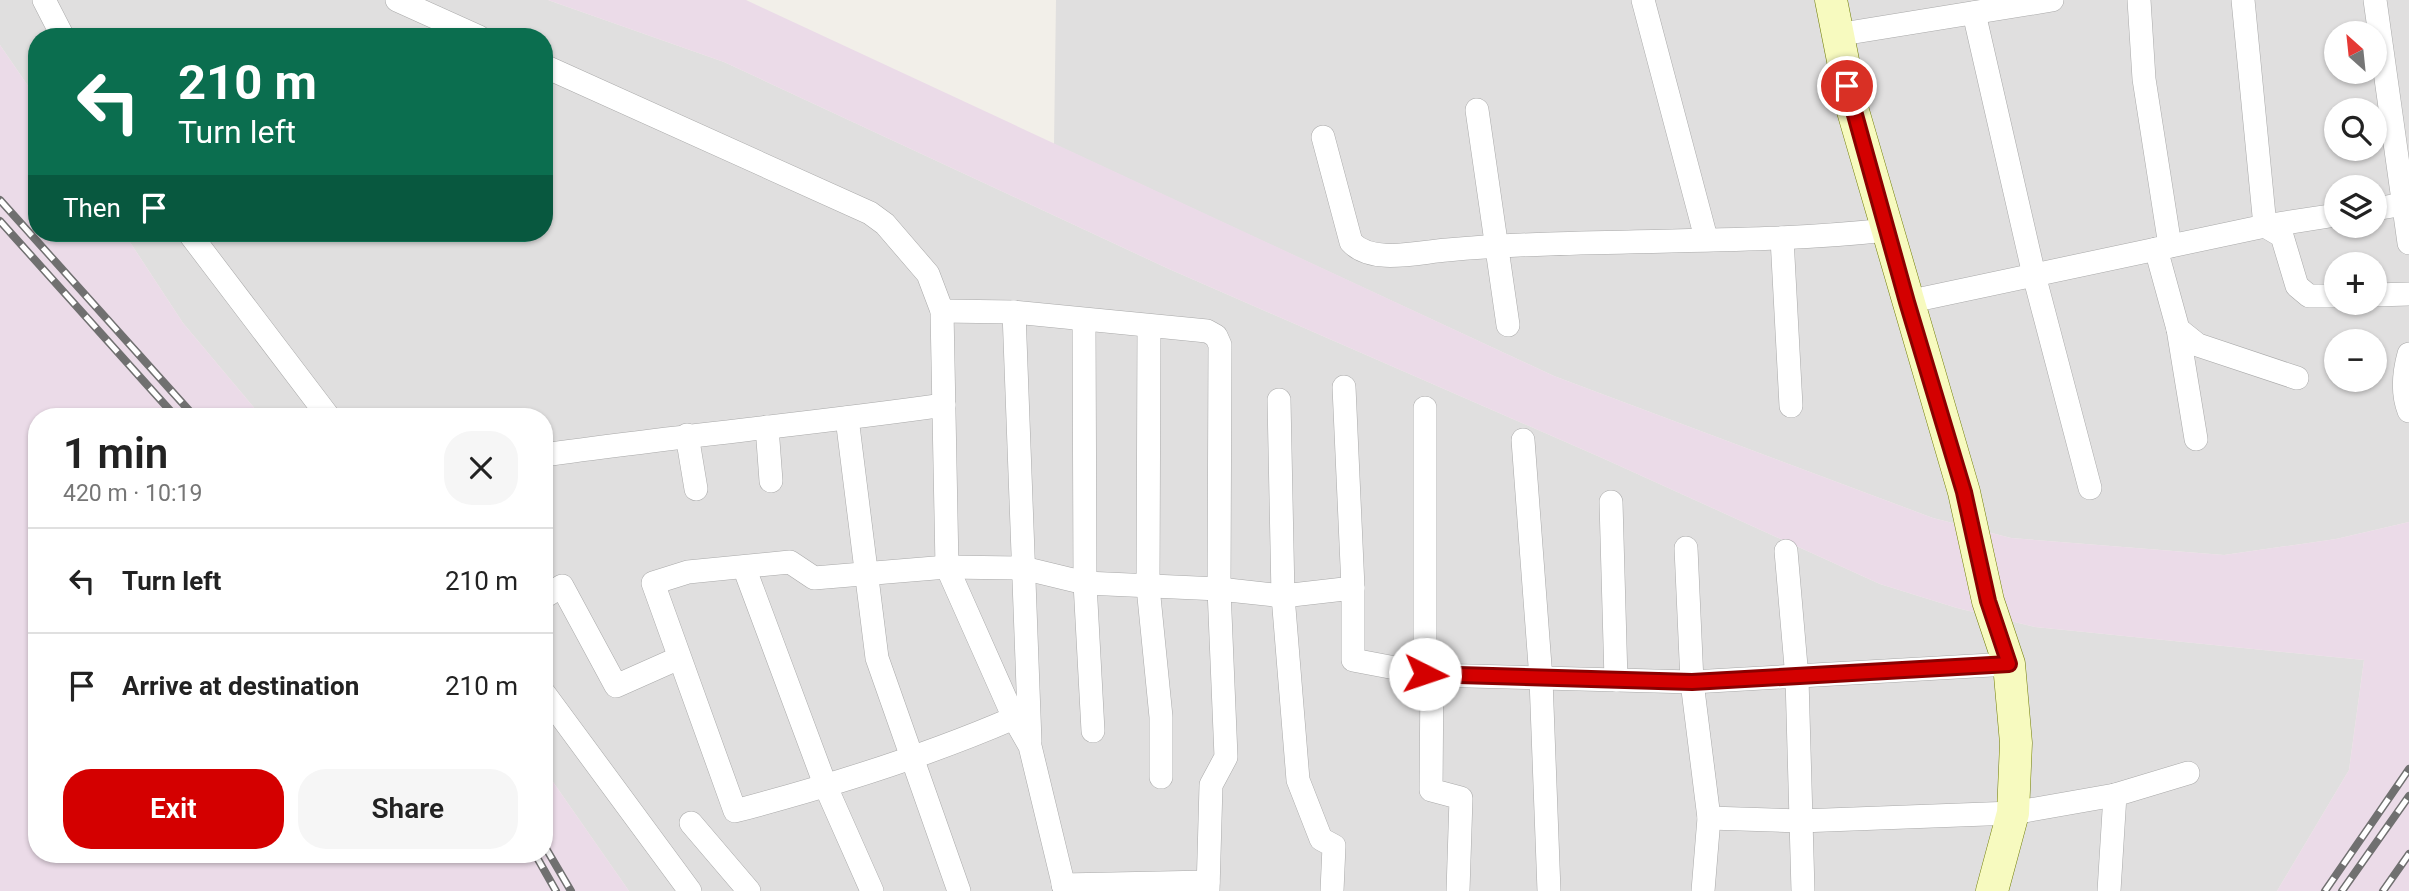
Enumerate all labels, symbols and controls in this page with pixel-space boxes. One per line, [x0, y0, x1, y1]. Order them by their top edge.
north arrow [2324, 21, 2387, 84]
map controls [2324, 21, 2387, 392]
text: 210 m [178, 54, 317, 111]
icon: left [63, 56, 154, 147]
pin [1817, 56, 1877, 116]
icon: arrive [1828, 67, 1866, 105]
button: search [2324, 98, 2387, 161]
text: Turn left [178, 113, 296, 151]
button: layers [2324, 175, 2387, 238]
icon: arrive [135, 189, 173, 227]
text: Then [63, 193, 121, 223]
button: + [2324, 252, 2387, 315]
button: − [2324, 329, 2387, 392]
text: 1 min [63, 429, 168, 478]
button: close [444, 431, 518, 505]
text: 420 m · 10:19 [63, 480, 202, 507]
icon: left [63, 562, 101, 600]
text: Turn left [122, 566, 221, 596]
text: 210 m [445, 566, 518, 596]
position arrow [1388, 637, 1462, 711]
icon: arrive [63, 667, 101, 705]
text: Arrive at destination [122, 671, 359, 701]
text: 210 m [445, 671, 518, 701]
button: Exit [63, 769, 284, 849]
button: Share [298, 769, 518, 849]

